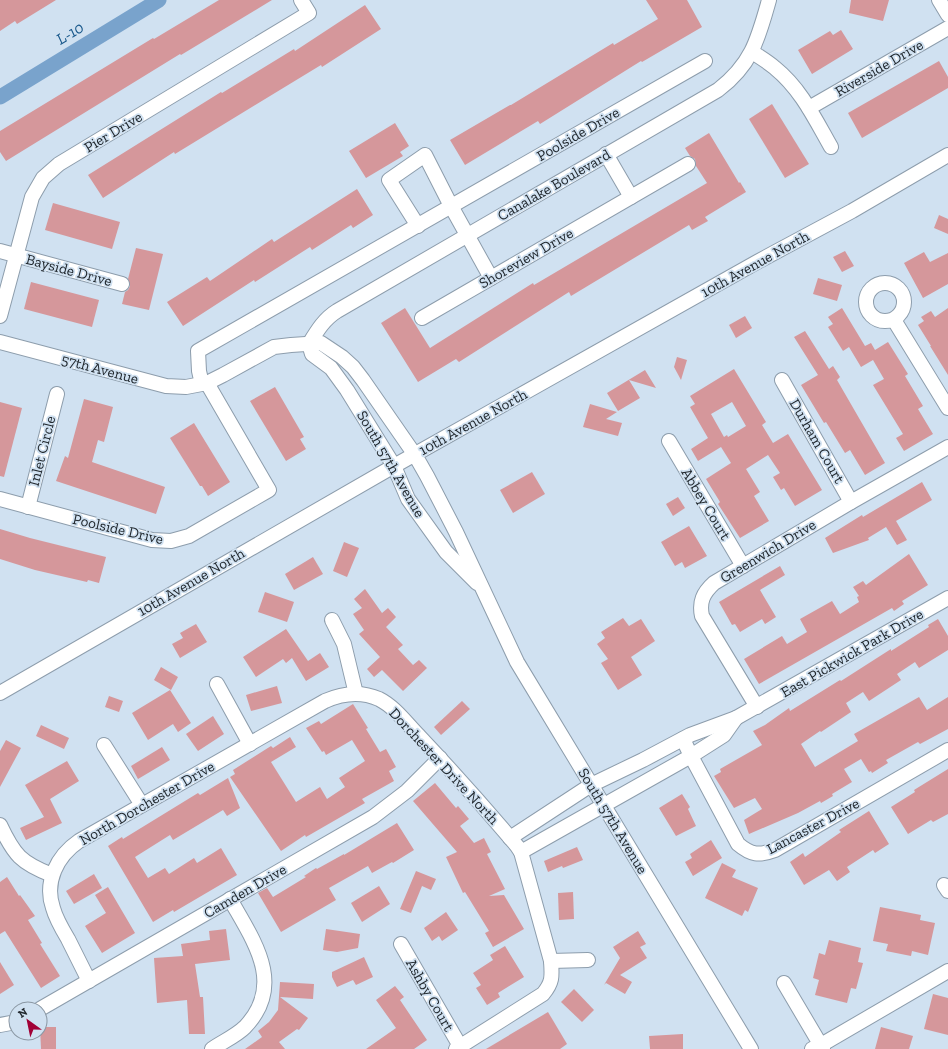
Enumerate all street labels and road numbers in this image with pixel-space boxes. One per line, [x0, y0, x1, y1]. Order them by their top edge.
street label: Riverside Drive [832, 36, 926, 100]
street label: Poolside Drive [533, 103, 623, 165]
street label: Pier Drive [81, 108, 145, 156]
street label: Canalake Boulevard [494, 145, 614, 225]
street label: Shoreview Drive [476, 224, 576, 292]
street label: 10th Avenue North [698, 227, 813, 301]
street label: Bayside Drive [24, 250, 114, 290]
street label: 57th Avenue [59, 350, 141, 388]
street label: 10th Avenue North [416, 385, 531, 459]
street label: Durham Court [785, 395, 849, 487]
street label: South 57th Avenue [353, 407, 429, 521]
street label: Inlet Circle [25, 414, 59, 488]
street label: Abbey Court [677, 465, 735, 544]
street label: Poolside Drive [71, 510, 165, 548]
street label: Greenwich Drive [717, 515, 819, 587]
street label: 10th Avenue North [134, 544, 248, 620]
street label: East Pickwick Park Drive [778, 605, 926, 701]
street label: Dorchester Drive North [385, 704, 503, 829]
street label: North Dorchester Drive [76, 757, 218, 849]
street label: South 57th Avenue [574, 765, 652, 877]
street label: Lancaster Drive [764, 794, 862, 858]
street label: Camden Drive [200, 860, 290, 922]
street label: Ashby Court [402, 956, 458, 1035]

